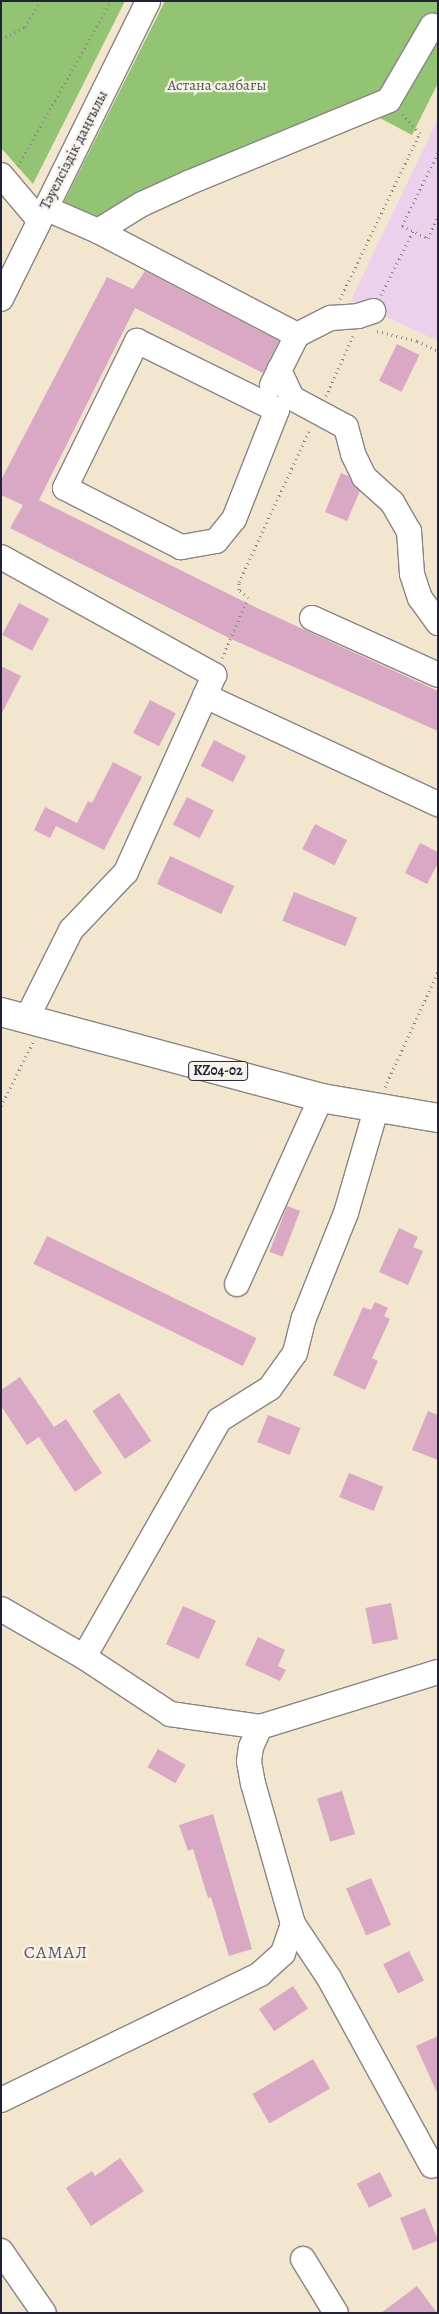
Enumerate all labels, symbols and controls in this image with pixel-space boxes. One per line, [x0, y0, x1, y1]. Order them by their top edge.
park label: Астана саябағы [168, 77, 266, 95]
street label: Тәуелсіздік даңғылы [36, 88, 112, 212]
road number: KZ04-02 [188, 1060, 248, 1082]
district label: САМАЛ [23, 1941, 89, 1963]

